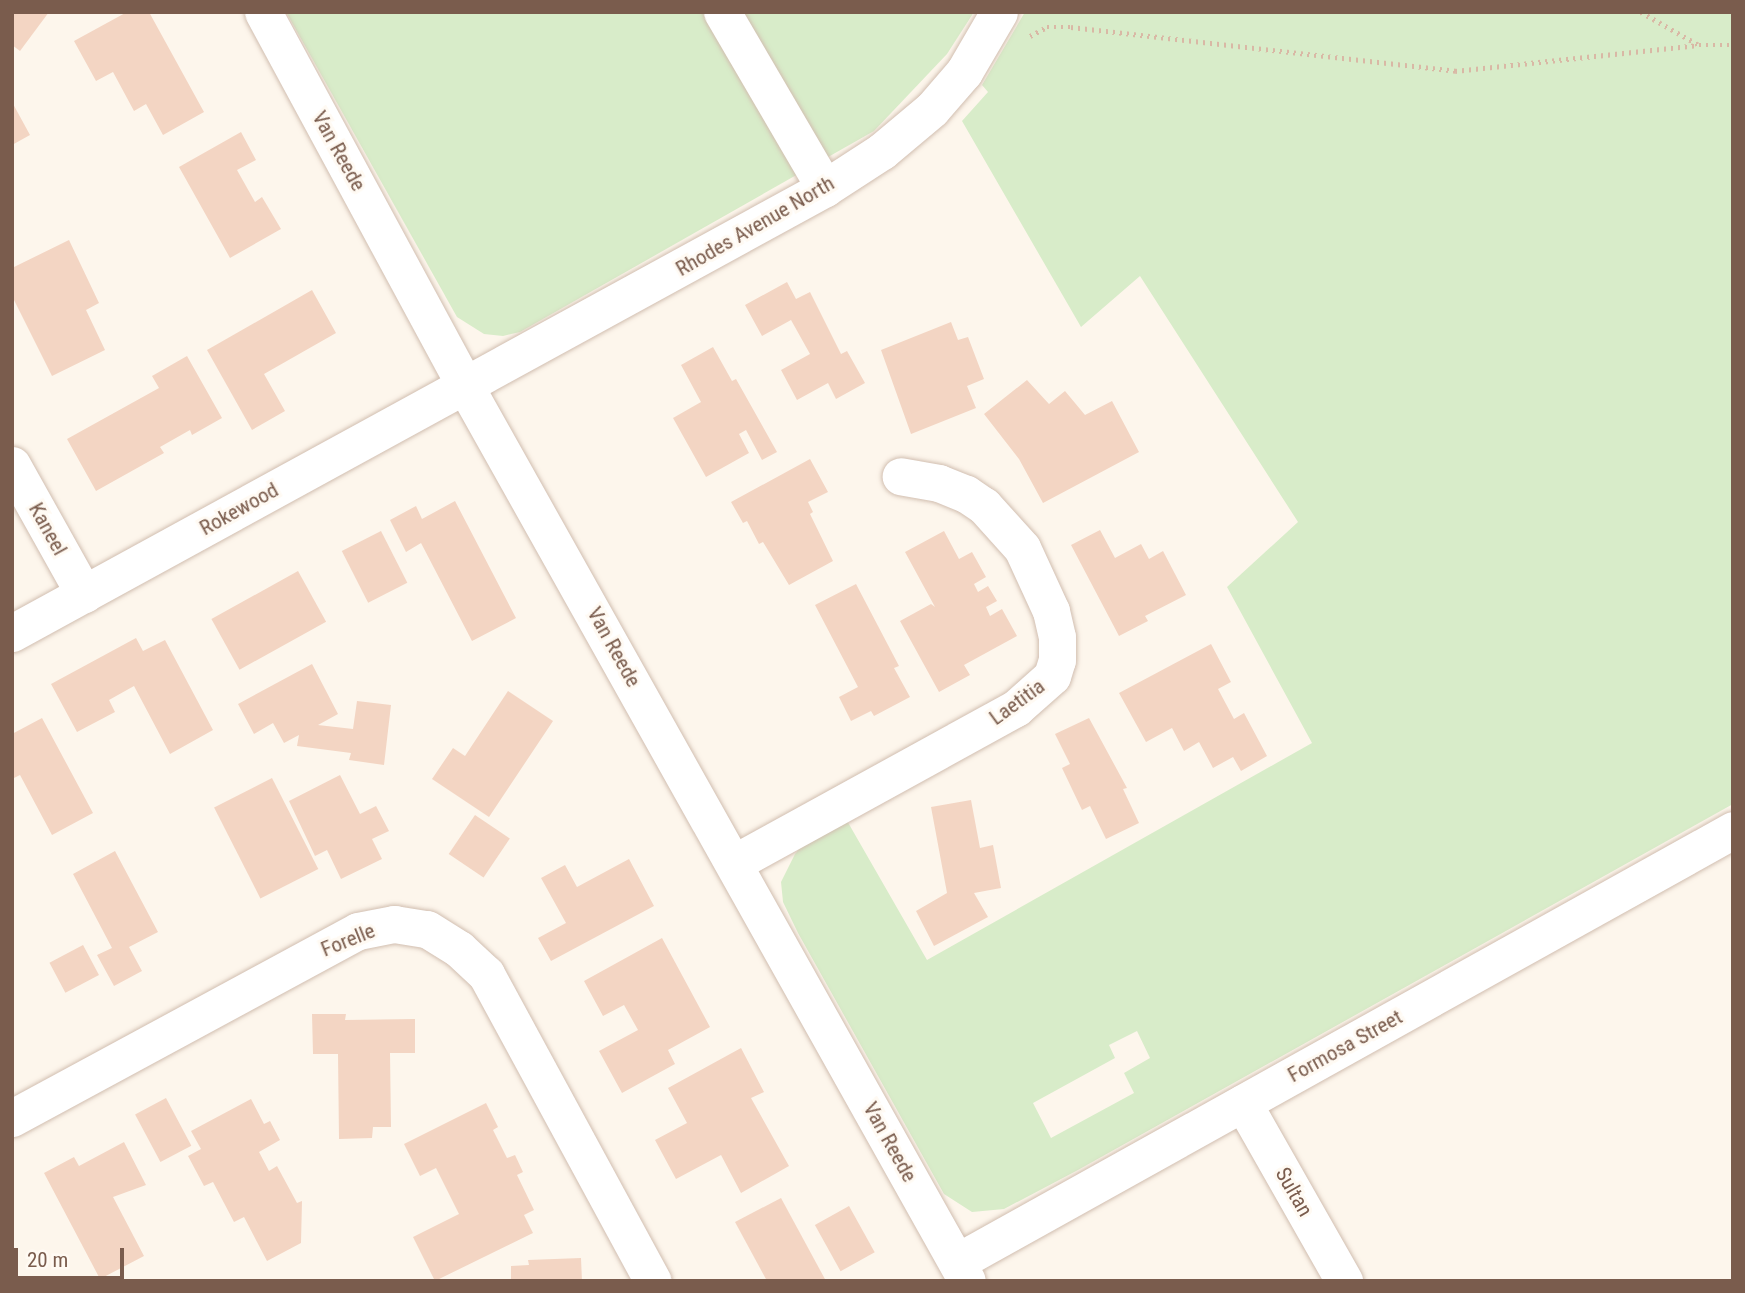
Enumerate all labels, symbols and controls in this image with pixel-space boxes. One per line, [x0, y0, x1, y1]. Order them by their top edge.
street label: Van Reede [307, 107, 371, 195]
street label: Rhodes Avenue North [671, 170, 839, 282]
street label: Rokewood [195, 477, 283, 541]
street label: Kaneel [23, 498, 73, 560]
street label: Van Reede [582, 603, 646, 691]
street label: Laetitia [985, 674, 1049, 730]
street label: Forelle [317, 918, 379, 962]
street label: Formosa Street [1283, 1004, 1407, 1088]
street label: Van Reede [858, 1098, 922, 1186]
street label: Sultan [1270, 1163, 1318, 1221]
scale bar [18, 1234, 128, 1278]
text: 20 m [27, 1248, 68, 1272]

